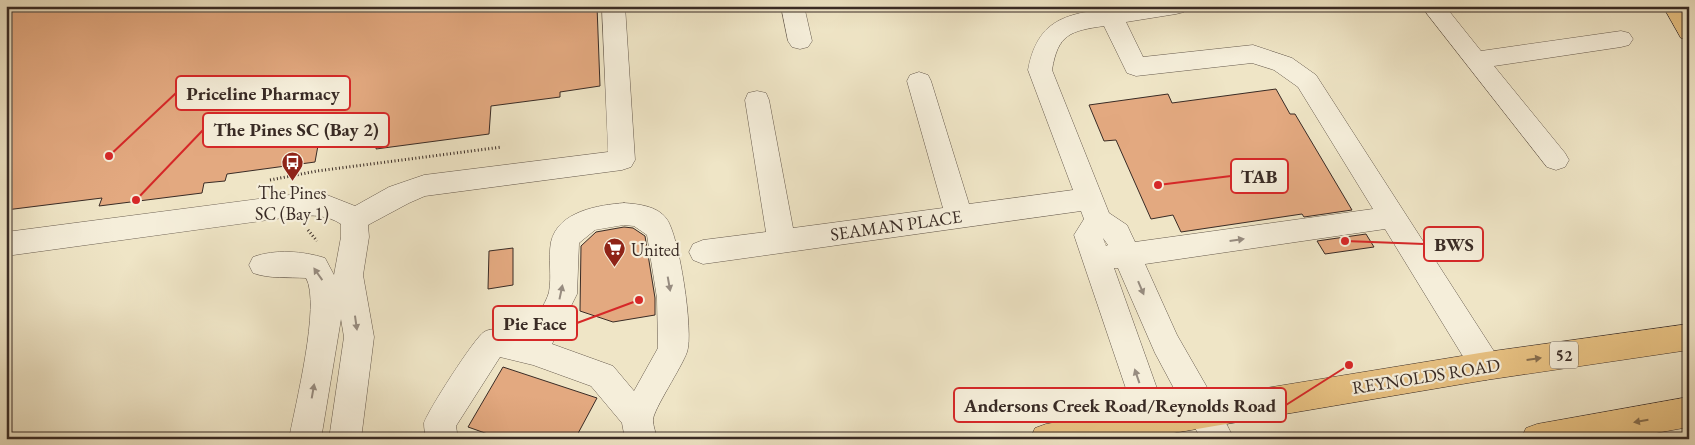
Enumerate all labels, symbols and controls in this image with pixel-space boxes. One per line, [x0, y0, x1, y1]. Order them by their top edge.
callout: Priceline Pharmacy [176, 76, 350, 110]
text: Priceline Pharmacy [186, 81, 341, 106]
callout: The Pines SC (Bay 2) [203, 113, 389, 147]
text: The Pines SC (Bay 2) [213, 117, 379, 142]
bus stop icon: The Pines SC (Bay 1) [280, 150, 304, 181]
callout: TAB [1231, 159, 1288, 193]
text: TAB [1241, 164, 1278, 189]
place label: The Pines SC (Bay 1) [255, 181, 329, 225]
street label: SEAMAN PLACE [829, 204, 963, 246]
callout: BWS [1424, 227, 1483, 261]
text: BWS [1434, 232, 1474, 257]
one-way arrow [1229, 235, 1245, 243]
supermarket icon: United [603, 237, 627, 268]
place label: United [631, 238, 681, 261]
one-way arrow [313, 267, 323, 281]
one-way arrow [666, 276, 674, 292]
one-way arrow [1138, 281, 1146, 295]
one-way arrow [557, 284, 565, 300]
callout: Pie Face [493, 306, 577, 340]
text: Pie Face [503, 311, 567, 336]
one-way arrow [353, 315, 361, 331]
road number: 52 [1550, 342, 1578, 368]
street label: REYNOLDS ROAD [1350, 353, 1502, 399]
one-way arrow [1526, 355, 1542, 363]
one-way arrow [1133, 369, 1141, 384]
one-way arrow [310, 382, 318, 398]
callout: Andersons Creek Road/Reynolds Road [954, 388, 1286, 422]
text: Andersons Creek Road/Reynolds Road [963, 393, 1277, 418]
one-way arrow [1632, 417, 1648, 425]

